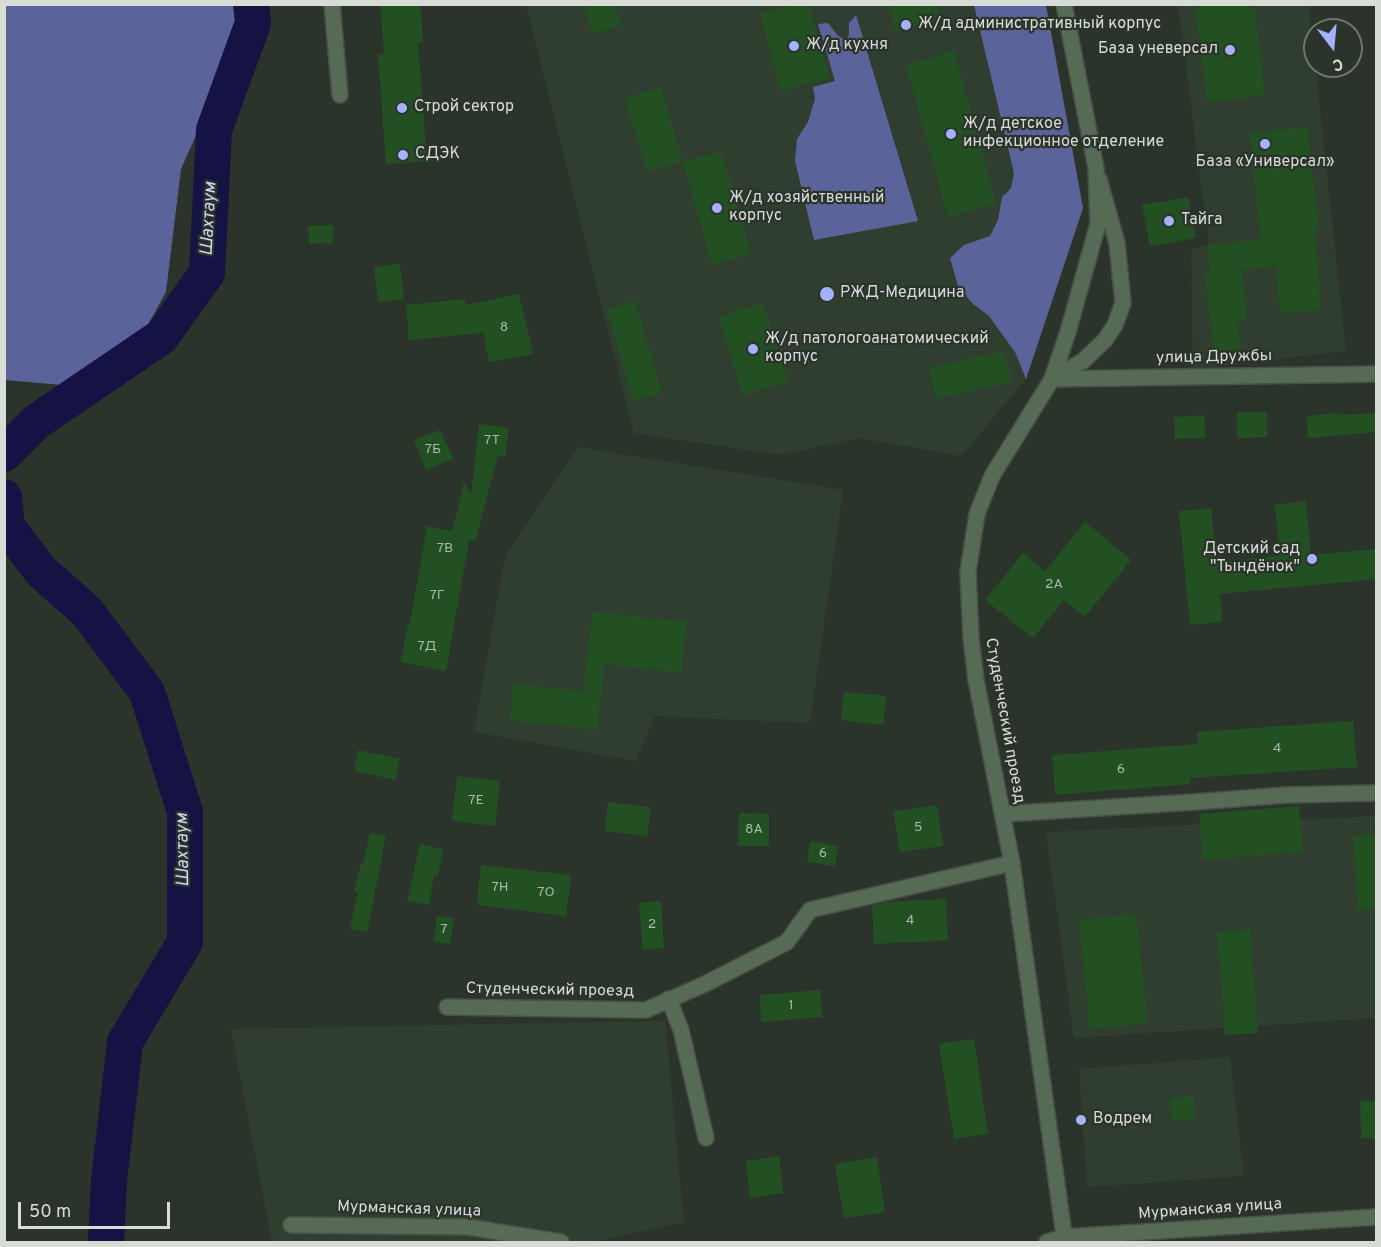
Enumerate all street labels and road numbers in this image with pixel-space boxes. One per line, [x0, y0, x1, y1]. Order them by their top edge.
street label: улица Дружбы [1156, 347, 1272, 369]
street label: Студенческий проезд [980, 636, 1028, 806]
street label: Студенческий проезд [466, 980, 634, 1002]
street label: Мурманская улица [1138, 1195, 1282, 1225]
street label: Мурманская улица [337, 1198, 481, 1222]

